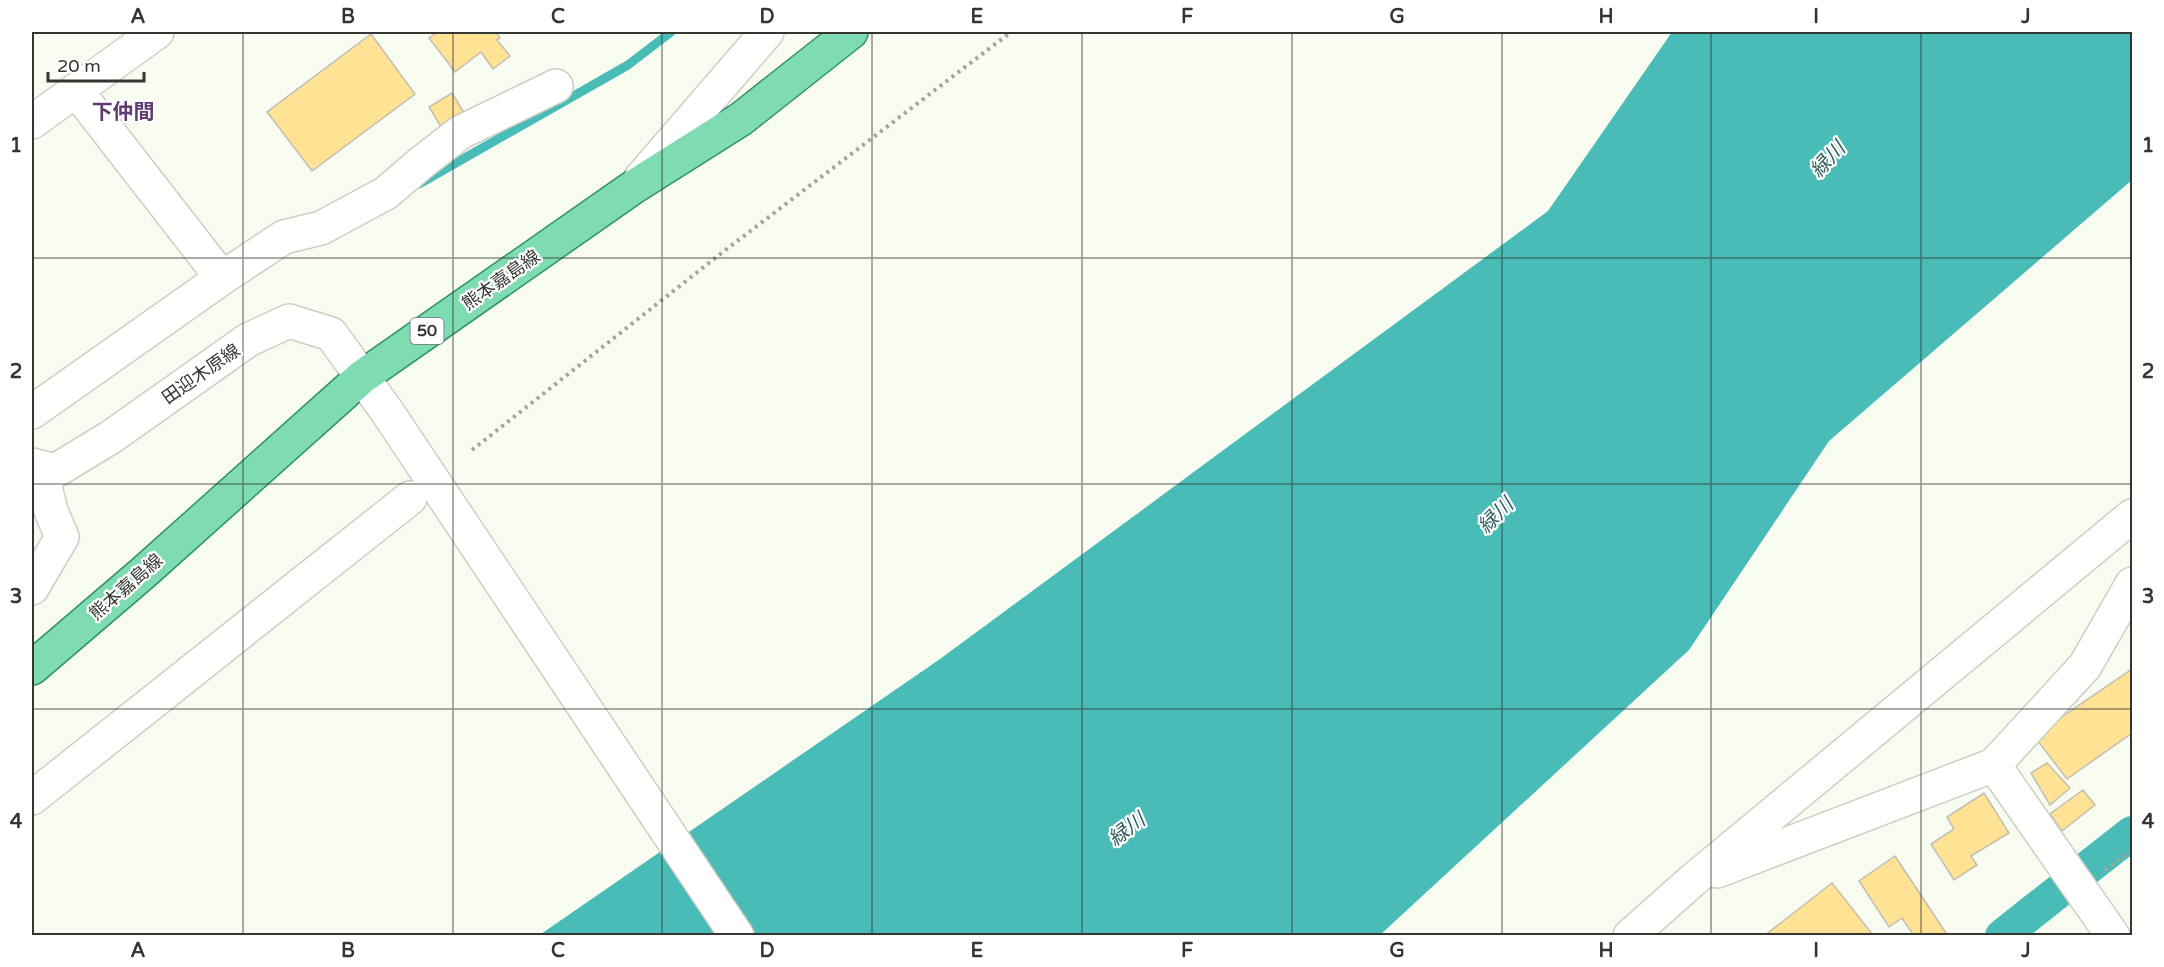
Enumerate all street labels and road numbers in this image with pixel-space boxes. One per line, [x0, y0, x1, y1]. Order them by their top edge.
street label: 熊本嘉島線 [458, 245, 544, 315]
road number: 50 [410, 318, 444, 344]
street label: 田迎木原線 [158, 339, 244, 409]
street label: 熊本嘉島線 [85, 549, 167, 625]

